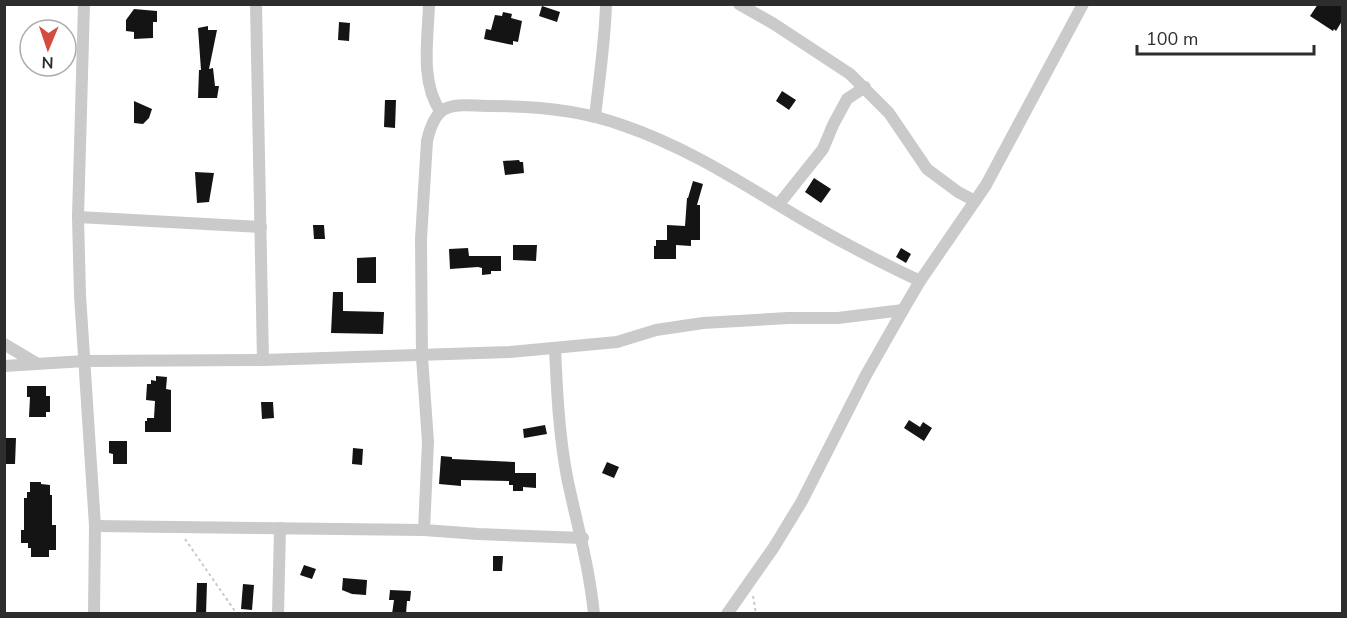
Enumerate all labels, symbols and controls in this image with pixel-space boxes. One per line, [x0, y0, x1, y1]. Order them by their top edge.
north arrow [18, 18, 78, 78]
scale bar [1137, 18, 1314, 56]
text: 100 m [1146, 27, 1198, 51]
text: N [41, 51, 54, 73]

